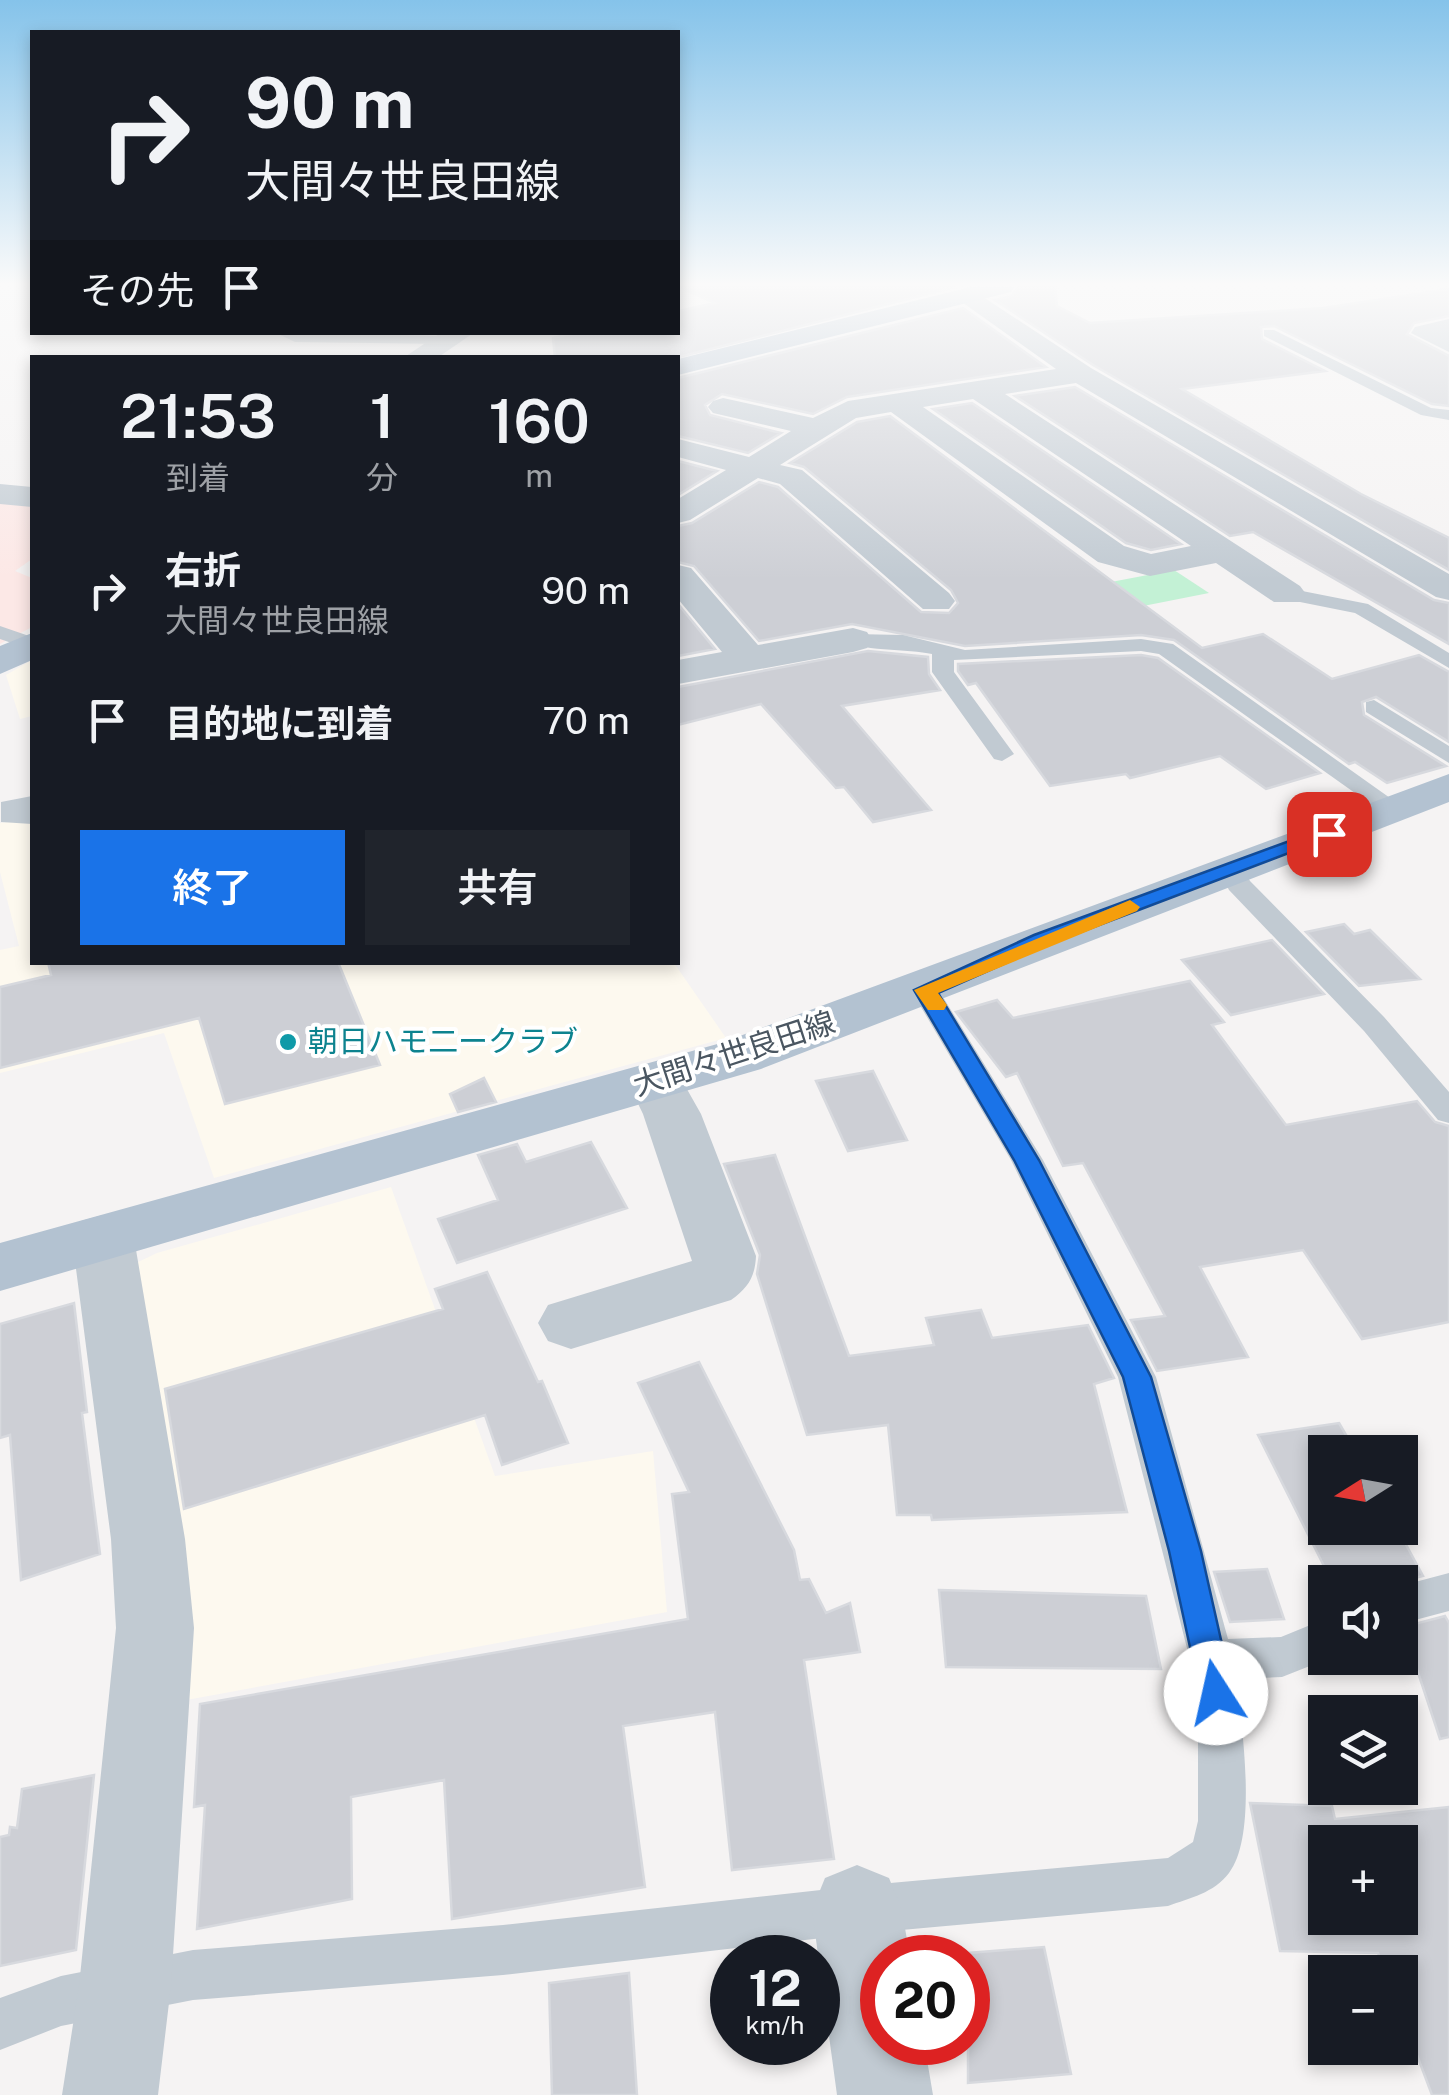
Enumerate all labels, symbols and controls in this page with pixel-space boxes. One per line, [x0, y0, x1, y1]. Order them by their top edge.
text: 90 m [245, 61, 415, 144]
icon: right [80, 70, 210, 200]
text: 大間々世良田線 [245, 154, 560, 207]
icon: arrive [214, 260, 269, 315]
text: その先 [80, 268, 194, 313]
text: 21:53 [120, 381, 276, 452]
text: 1 [370, 381, 395, 452]
text: 160 [488, 386, 590, 457]
text: m [525, 457, 553, 494]
text: 到着 [166, 459, 230, 496]
text: 分 [366, 459, 398, 496]
text: 右折 [165, 548, 241, 593]
icon: right [80, 563, 135, 618]
text: 90 m [541, 568, 630, 613]
text: 大間々世良田線 [165, 602, 389, 639]
icon: arrive [80, 693, 135, 748]
text: 70 m [543, 698, 630, 743]
text: 目的地に到着 [165, 701, 393, 746]
pin [1287, 792, 1372, 877]
icon: arrive [1302, 807, 1357, 862]
button: 終了 [80, 830, 345, 945]
button: 共有 [365, 830, 630, 945]
street label: 大間々世良田線 [628, 1003, 839, 1103]
place label: 朝日ハモ二ークラブ [308, 1023, 578, 1059]
marker: 朝日ハモ二ークラブ [277, 1031, 299, 1053]
north arrow [1308, 1435, 1418, 1545]
map controls [1308, 1435, 1418, 2065]
button: sound [1308, 1565, 1418, 1675]
position arrow [1164, 1641, 1268, 1745]
button: layers [1308, 1695, 1418, 1805]
button: + [1308, 1825, 1418, 1935]
speed limit sign: 20 [860, 1935, 990, 2065]
button: − [1308, 1955, 1418, 2065]
text: 12 [748, 1958, 802, 2017]
text: km/h [746, 2010, 804, 2040]

